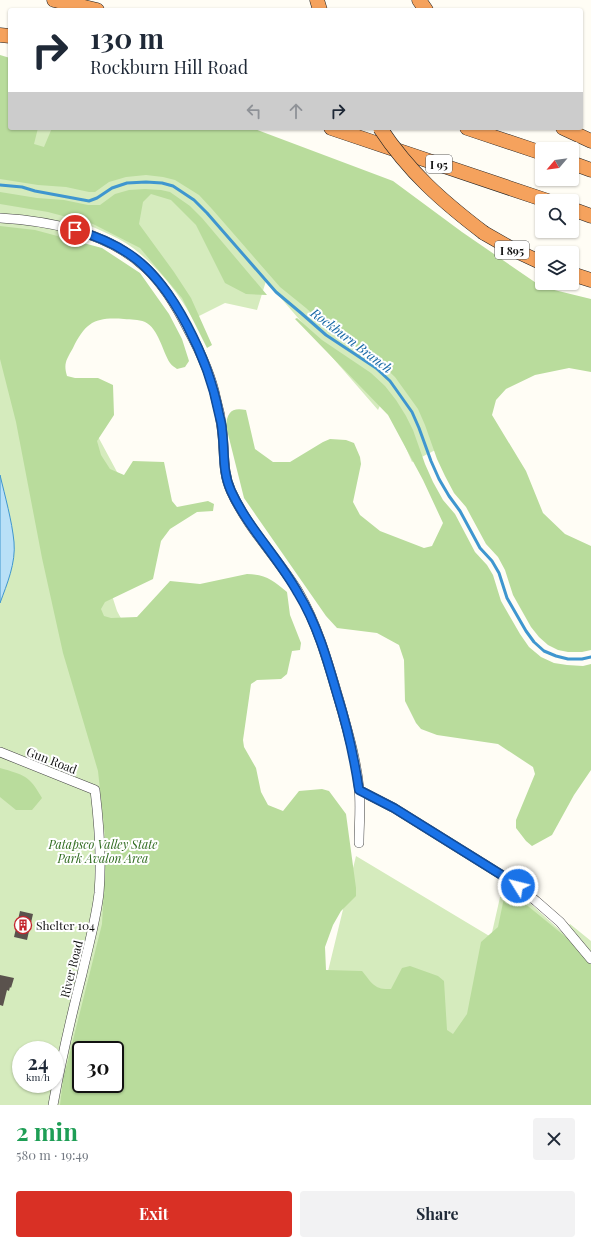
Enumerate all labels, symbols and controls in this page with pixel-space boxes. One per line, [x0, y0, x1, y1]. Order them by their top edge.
text: 130 m [90, 19, 164, 56]
icon: right [24, 24, 76, 76]
text: Rockburn Hill Road [90, 55, 248, 79]
icon: left [243, 100, 265, 122]
icon: ahead [285, 100, 307, 122]
icon: right [327, 100, 349, 122]
north arrow [535, 142, 579, 186]
map controls [535, 142, 579, 290]
road number: I 95 [426, 155, 452, 173]
button: search [535, 194, 579, 238]
pin [58, 213, 92, 247]
icon: arrive [64, 219, 86, 241]
road number: I 895 [495, 241, 529, 259]
button: layers [535, 246, 579, 290]
water label: Rockburn Branch [307, 303, 396, 376]
street label: Gun Road [24, 743, 80, 777]
park label: Patapsco Valley State Park Avalon Area [48, 836, 157, 866]
position arrow [497, 865, 539, 907]
building icon: Shelter 104 [13, 915, 33, 935]
place label: Shelter 104 [36, 917, 95, 933]
street label: River Road [56, 939, 86, 999]
speed limit sign: 30 [72, 1041, 124, 1093]
text: 24 [27, 1048, 49, 1075]
text: km/h [26, 1070, 50, 1084]
text: 2 min [16, 1115, 78, 1147]
button: close [533, 1118, 575, 1160]
text: 580 m · 19:49 [16, 1146, 89, 1163]
button: Exit [16, 1191, 292, 1237]
button: Share [300, 1191, 575, 1237]

